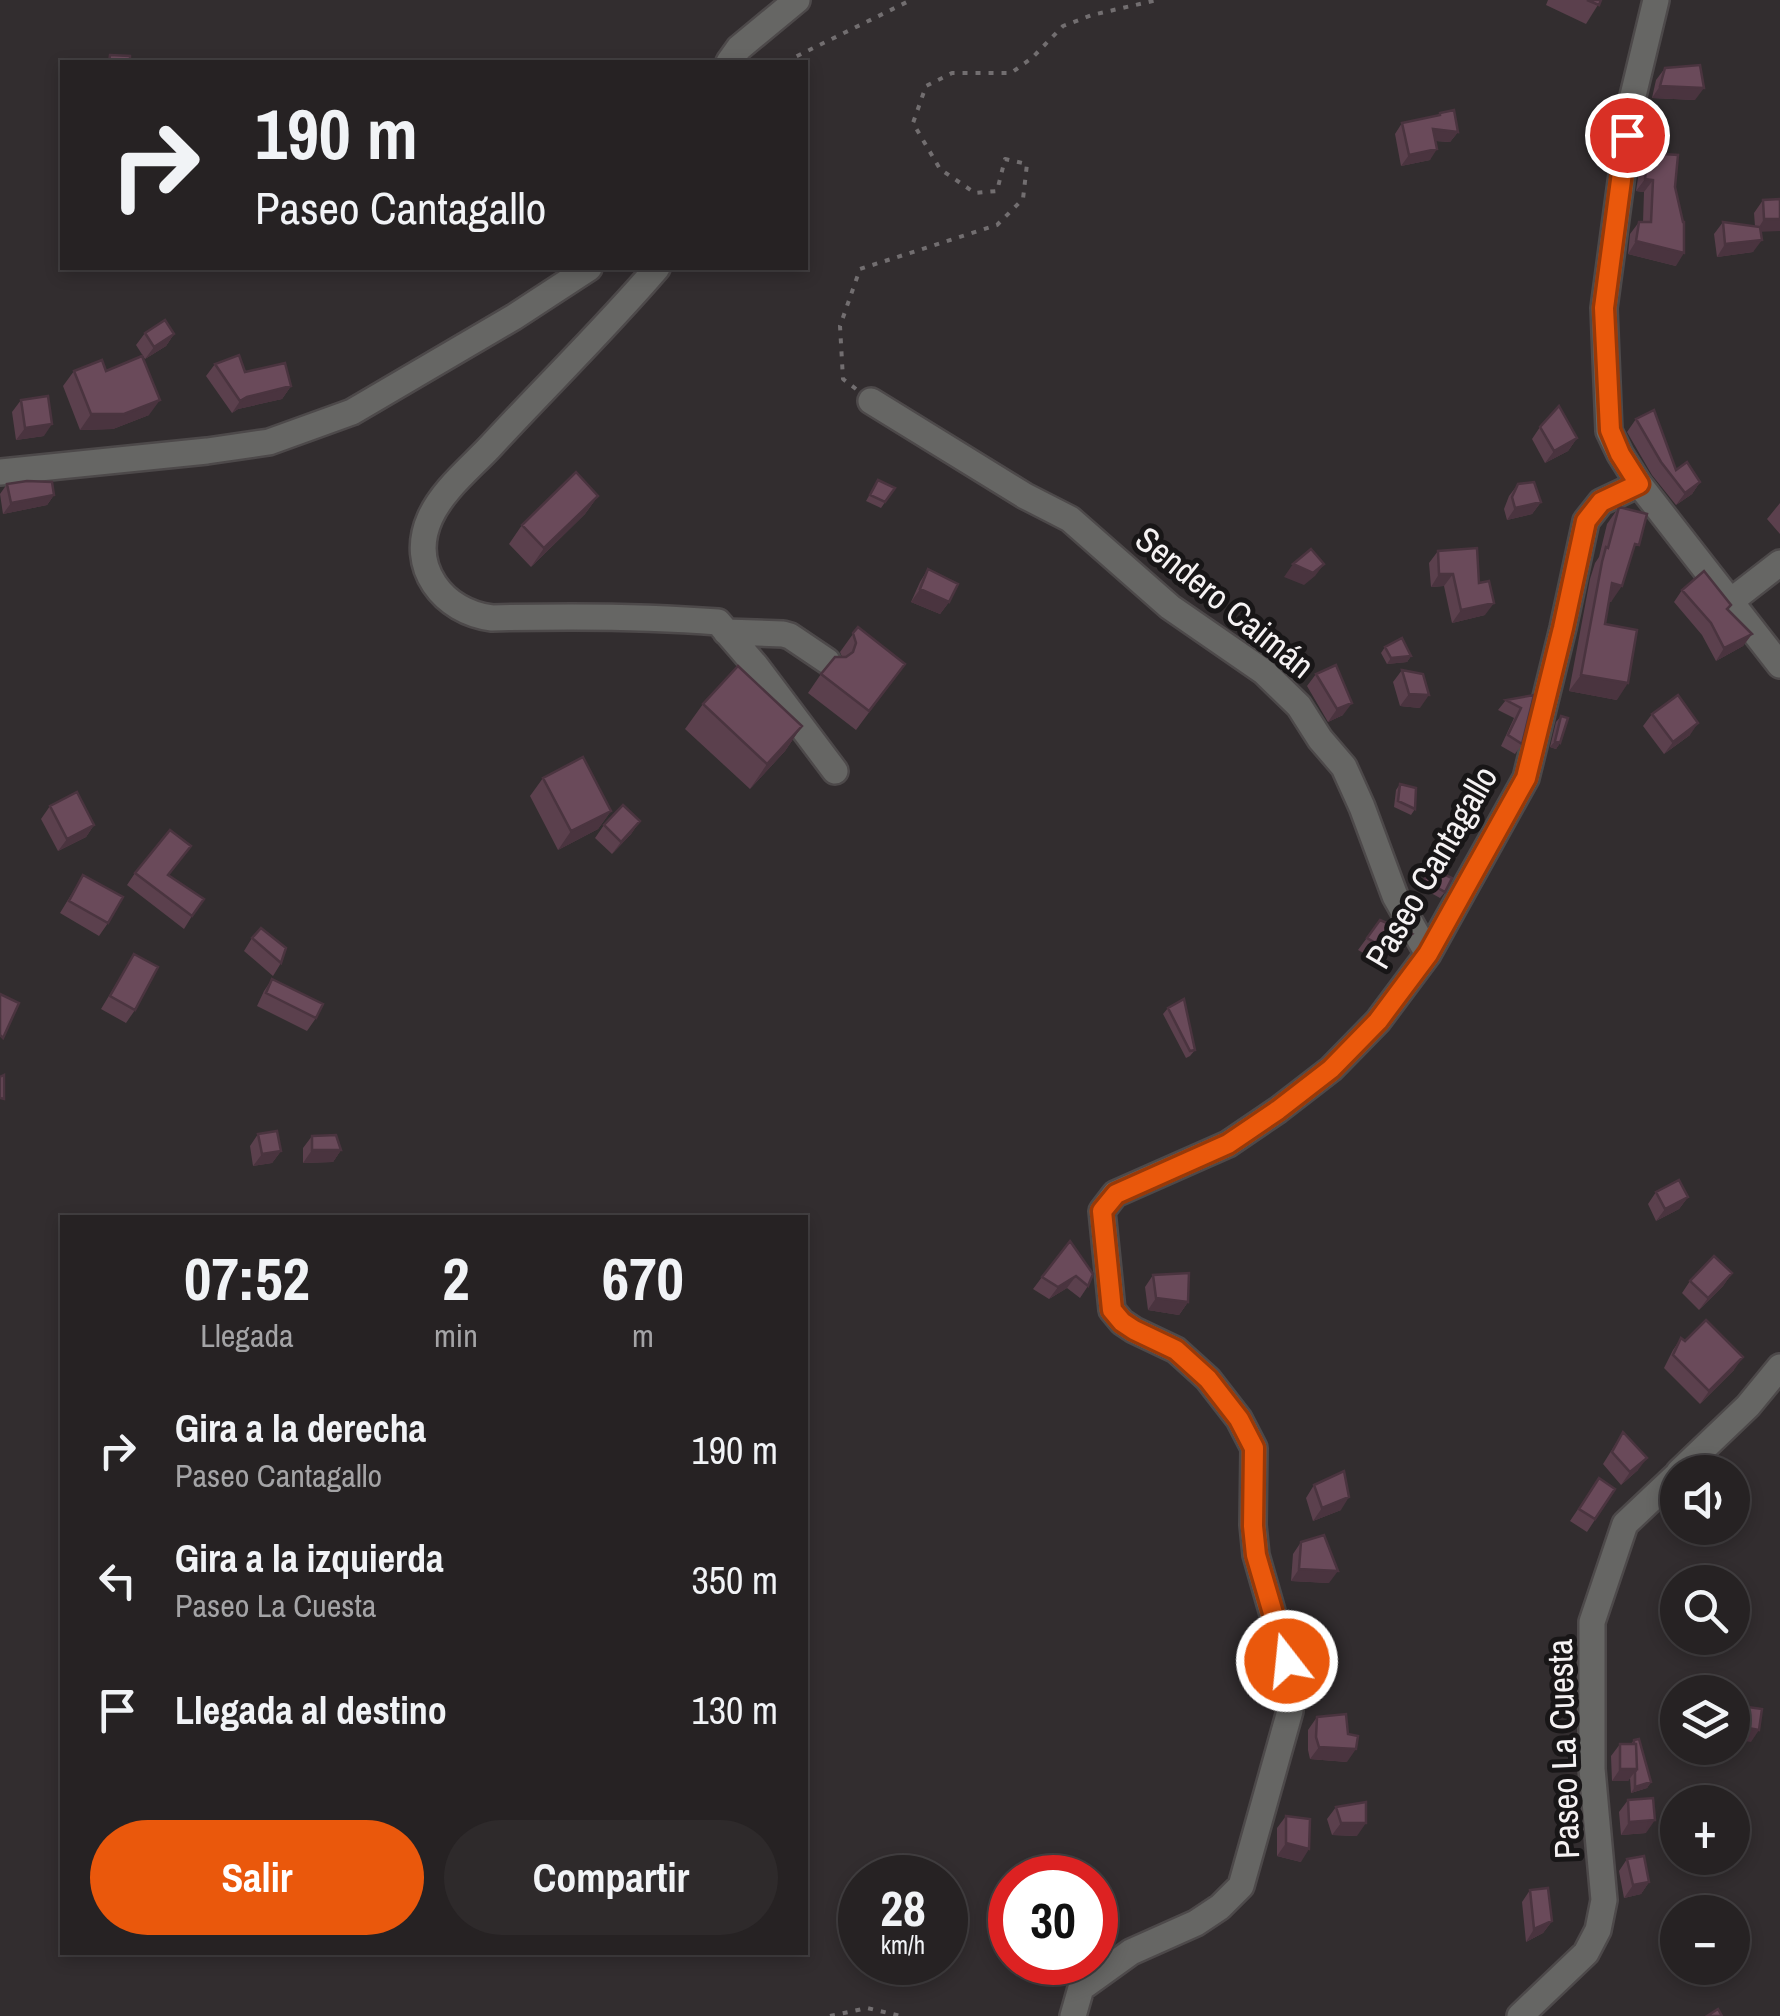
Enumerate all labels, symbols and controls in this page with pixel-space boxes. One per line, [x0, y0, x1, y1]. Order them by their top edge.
text: 190 m [255, 87, 418, 181]
pin [1585, 93, 1670, 178]
icon: right [90, 100, 220, 230]
icon: arrive [1600, 108, 1655, 163]
text: Paseo Cantagallo [255, 177, 546, 238]
street label: Sendero Caimán [1126, 515, 1324, 689]
street label: Paseo Cantagallo [1354, 757, 1508, 977]
text: 07:52 [184, 1238, 310, 1319]
text: 2 [442, 1238, 470, 1319]
text: 670 [602, 1238, 684, 1319]
text: Llegada [200, 1314, 294, 1357]
text: min [434, 1314, 478, 1357]
text: m [632, 1314, 654, 1357]
text: Gira a la derecha [175, 1403, 426, 1454]
icon: right [90, 1423, 145, 1478]
text: 190 m [691, 1425, 778, 1476]
text: Paseo Cantagallo [175, 1454, 382, 1497]
map controls [1660, 1455, 1750, 1985]
button: sound [1660, 1455, 1750, 1545]
text: Gira a la izquierda [175, 1533, 443, 1584]
icon: left [90, 1553, 145, 1608]
text: 350 m [691, 1555, 778, 1606]
button: search [1660, 1565, 1750, 1655]
text: Paseo La Cuesta [175, 1584, 376, 1627]
position arrow [1235, 1609, 1339, 1713]
street label: Paseo La Cuesta [1536, 1638, 1590, 1860]
button: layers [1660, 1675, 1750, 1765]
icon: arrive [90, 1683, 145, 1738]
text: Llegada al destino [175, 1685, 447, 1736]
text: 130 m [691, 1685, 778, 1736]
button: + [1660, 1785, 1750, 1875]
button: Salir [90, 1820, 424, 1935]
button: Compartir [444, 1820, 778, 1935]
speed limit sign: 30 [988, 1855, 1118, 1985]
text: 28 [880, 1874, 926, 1942]
button: − [1660, 1895, 1750, 1985]
text: km/h [881, 1928, 925, 1962]

